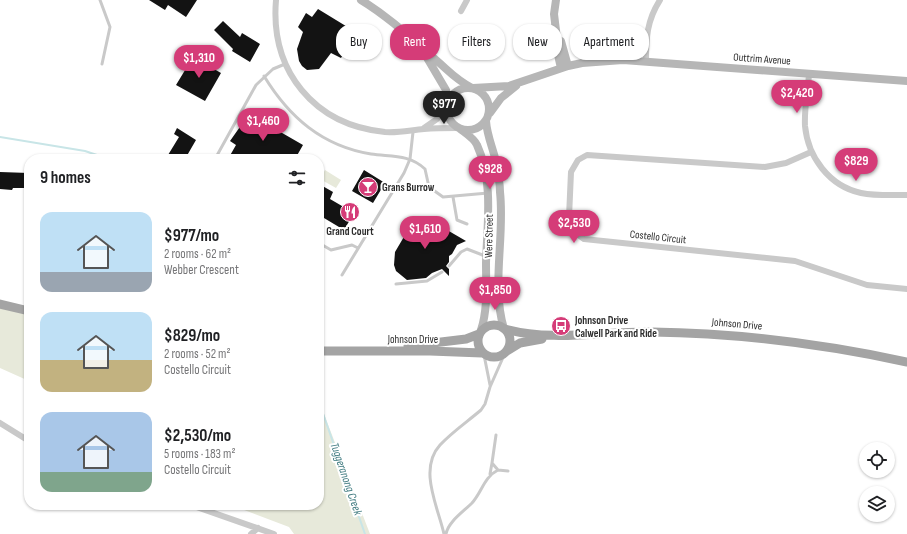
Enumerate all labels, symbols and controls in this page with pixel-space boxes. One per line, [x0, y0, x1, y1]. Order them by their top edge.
chip: Buy [336, 24, 382, 60]
chip: Rent [390, 24, 440, 60]
chip: Filters [448, 24, 505, 60]
chip: New [513, 24, 562, 60]
chip: Apartment [570, 24, 649, 60]
pin: $1,310 [166, 45, 232, 79]
text: $1,310 [183, 50, 215, 66]
street label: Outtrim Avenue [733, 51, 791, 67]
pin: $2,420 [764, 80, 830, 114]
text: $2,420 [780, 85, 814, 101]
pin: $977 [420, 91, 468, 125]
text: $977 [432, 96, 456, 112]
pin: $1,460 [230, 108, 296, 142]
text: $1,460 [246, 113, 280, 129]
pin: $829 [832, 148, 880, 182]
text: $829 [844, 153, 868, 169]
pin: $928 [466, 156, 514, 190]
text: $928 [478, 161, 502, 177]
icon: filters [286, 167, 308, 189]
text: 9 homes [40, 168, 91, 188]
bar icon: Grans Burrow [357, 176, 379, 198]
place label: Grans Burrow [382, 181, 435, 194]
restaurant icon: Grand Court [339, 201, 361, 223]
pin: $2,530 [541, 210, 607, 244]
street label: Were Street [482, 213, 496, 258]
text: $2,530 [557, 215, 591, 231]
pin: $1,610 [392, 216, 458, 250]
text: $1,610 [409, 221, 441, 237]
place label: Grand Court [326, 225, 374, 238]
text: $977/mo [164, 226, 219, 246]
icon: home [72, 228, 120, 276]
street label: Costello Circuit [629, 228, 687, 246]
text: 2 rooms · 62 m² [164, 246, 231, 262]
text: Webber Crescent [164, 262, 239, 278]
pin: $1,850 [462, 277, 528, 311]
text: $1,850 [478, 282, 512, 298]
place label: Johnson Drive Calwell Park and Ride [574, 314, 657, 340]
bus stop icon: Johnson Drive Calwell Park and Ride [550, 315, 572, 337]
street label: Johnson Drive [710, 315, 763, 333]
text: $829/mo [164, 326, 220, 346]
icon: home [72, 328, 120, 376]
street label: Johnson Drive [387, 333, 438, 346]
text: 2 rooms · 52 m² [164, 346, 231, 362]
text: Costello Circuit [164, 362, 231, 378]
text: $2,530/mo [164, 426, 231, 446]
icon: home [72, 428, 120, 476]
water label: Tuggeranong Creek [327, 441, 366, 518]
map controls [859, 442, 895, 522]
button: locate [859, 442, 895, 478]
text: 5 rooms · 183 m² [164, 446, 235, 462]
text: Costello Circuit [164, 462, 231, 478]
button: layers [859, 486, 895, 522]

